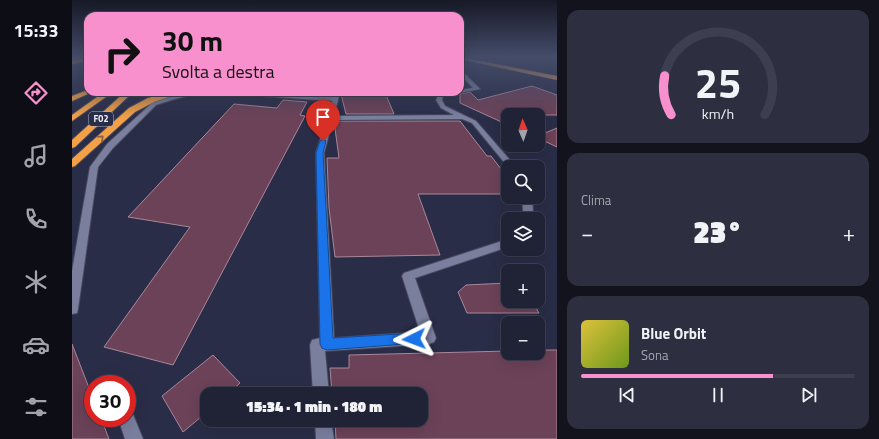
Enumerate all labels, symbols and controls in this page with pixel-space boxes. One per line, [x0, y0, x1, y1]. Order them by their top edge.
text: 15:33 [14, 17, 58, 44]
text: 30 m [162, 19, 223, 62]
icon: right [96, 28, 148, 80]
text: 25 [695, 50, 741, 113]
text: Svolta a destra [162, 58, 275, 85]
icon: directions [22, 79, 50, 107]
pin [306, 100, 340, 141]
text: km/h [702, 102, 734, 124]
icon: arrive [312, 106, 334, 128]
north arrow [501, 108, 545, 152]
map controls [501, 108, 545, 360]
road number: F02 [89, 112, 113, 126]
one-way arrow [96, 135, 104, 142]
icon: music [22, 142, 50, 170]
button: search [501, 160, 545, 204]
text: Clima [581, 190, 611, 210]
icon: phone [22, 205, 50, 233]
text: 23° [693, 209, 743, 255]
button: layers [501, 212, 545, 256]
text: − [581, 216, 593, 250]
text: + [843, 216, 855, 250]
button: + [501, 264, 545, 308]
icon: climate [22, 268, 50, 296]
button: − [501, 316, 545, 360]
position arrow [393, 318, 435, 360]
text: Blue Orbit [641, 322, 706, 345]
icon: car [22, 331, 50, 359]
text: Sona [641, 345, 668, 365]
speed limit sign: 30 [84, 375, 136, 427]
icon: previous [616, 384, 638, 406]
icon: pause [707, 384, 729, 406]
icon: next [798, 384, 820, 406]
icon: filters [22, 393, 50, 421]
text: 15:34 · 1 min · 180 m [246, 395, 382, 418]

